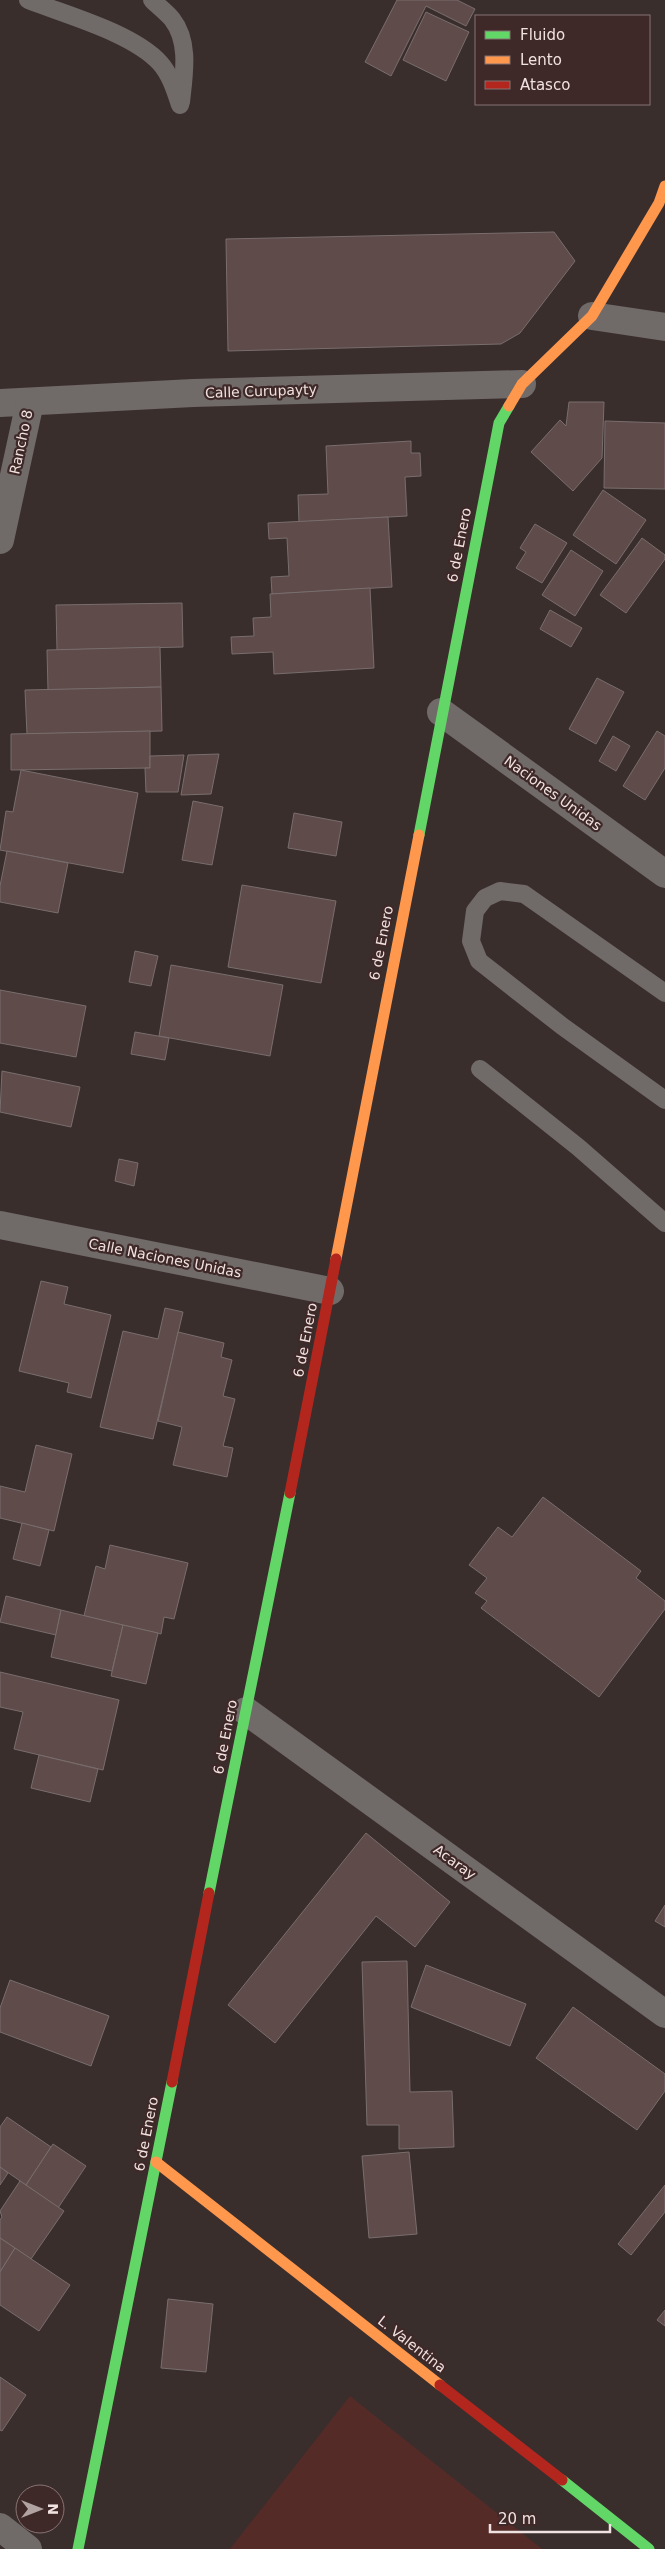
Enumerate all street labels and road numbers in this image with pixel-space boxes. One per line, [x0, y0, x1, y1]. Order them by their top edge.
street label: Calle Curupayty [205, 381, 317, 401]
street label: Rancho 8 [6, 408, 36, 476]
street label: 6 de Enero [444, 506, 474, 584]
street label: Naciones Unidas [501, 752, 605, 834]
street label: 6 de Enero [366, 904, 396, 982]
street label: Calle Naciones Unidas [87, 1235, 243, 1281]
street label: 6 de Enero [290, 1301, 320, 1379]
street label: 6 de Enero [210, 1698, 240, 1776]
street label: Acaray [431, 1841, 479, 1883]
street label: 6 de Enero [131, 2095, 161, 2173]
street label: L. Valentina [375, 2312, 449, 2376]

